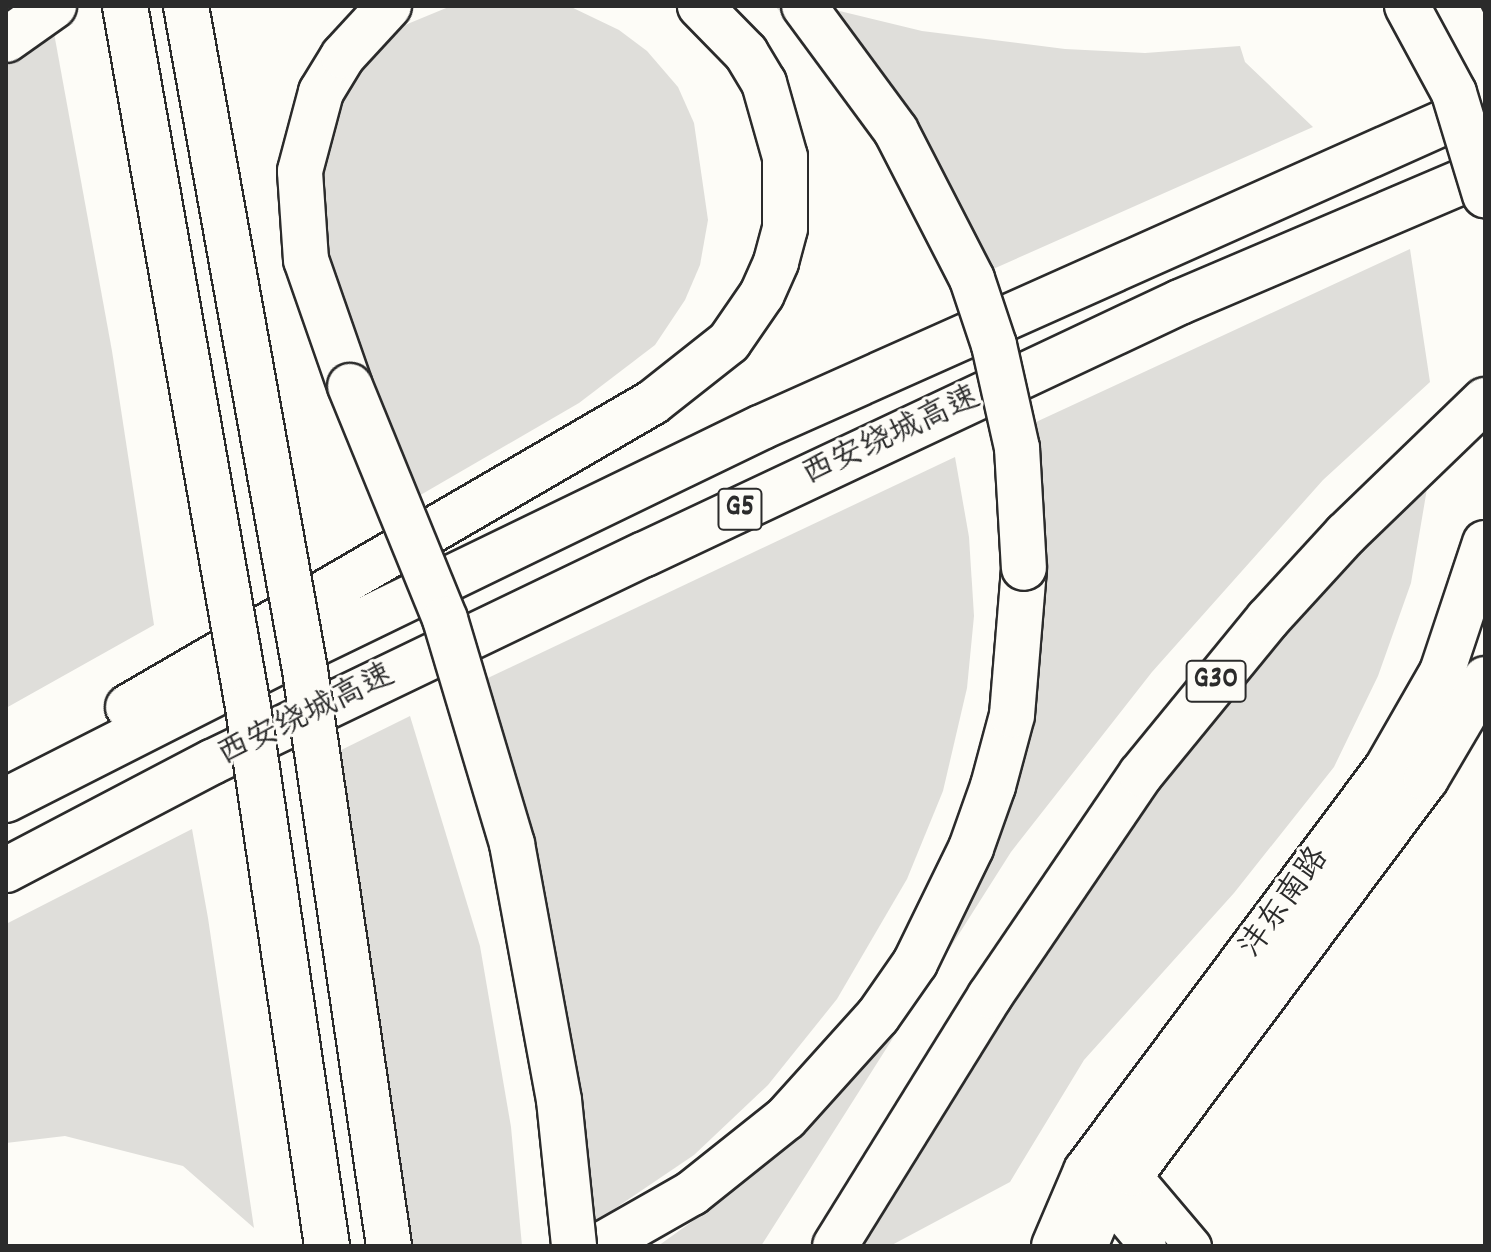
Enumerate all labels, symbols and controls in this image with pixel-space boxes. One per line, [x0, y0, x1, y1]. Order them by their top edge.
street label: 西安绕城高速 [797, 380, 987, 496]
road number: G5 [716, 483, 764, 535]
road number: G30 [1184, 655, 1248, 707]
street label: 西安绕城高速 [212, 658, 402, 776]
street label: 沣东南路 [1233, 841, 1339, 967]

